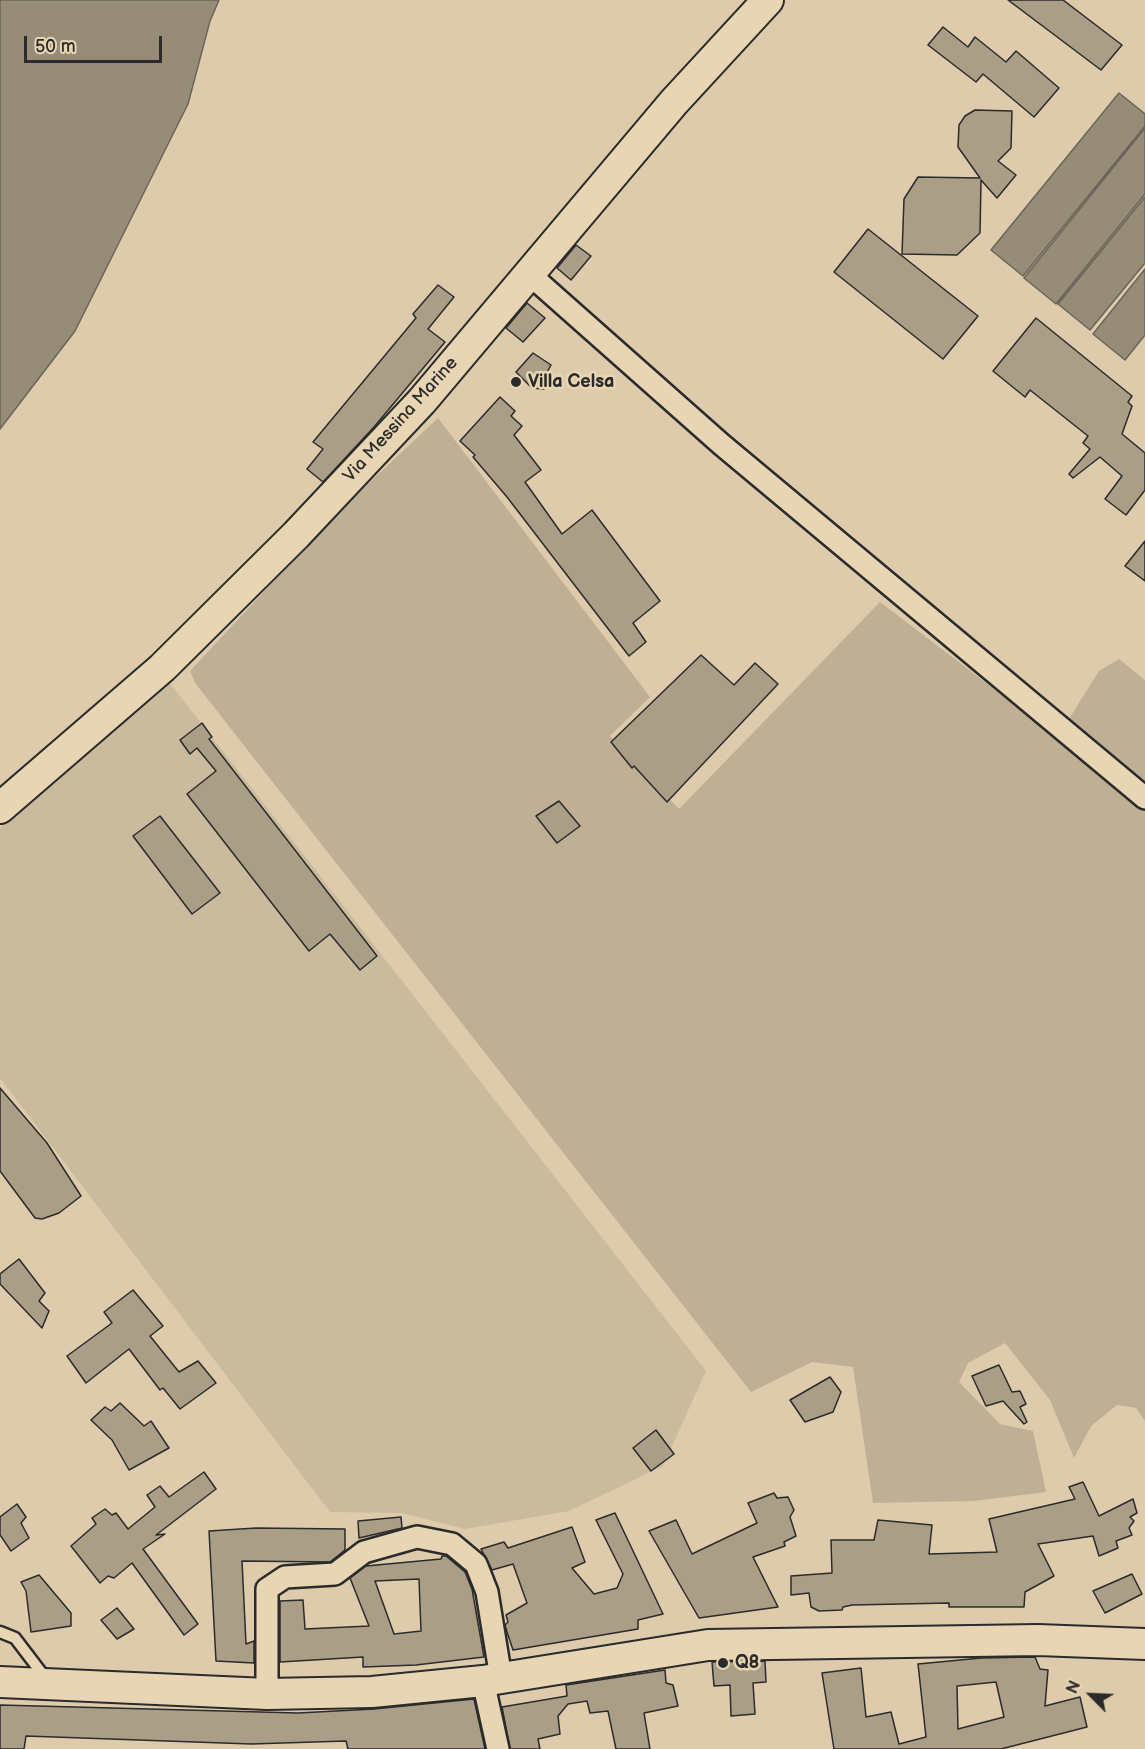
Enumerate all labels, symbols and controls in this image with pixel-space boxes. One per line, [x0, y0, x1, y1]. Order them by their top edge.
scale bar [27, 24, 165, 62]
text: 50 m [35, 36, 76, 57]
street label: Via Messina Marine [339, 353, 463, 487]
place label: Villa Celsa [528, 371, 614, 393]
marker: Villa Celsa [509, 375, 523, 389]
place label: Q8 [735, 1652, 759, 1674]
marker: Q8 [716, 1656, 730, 1670]
north arrow [1061, 1665, 1121, 1725]
text: N [1063, 1678, 1085, 1697]

